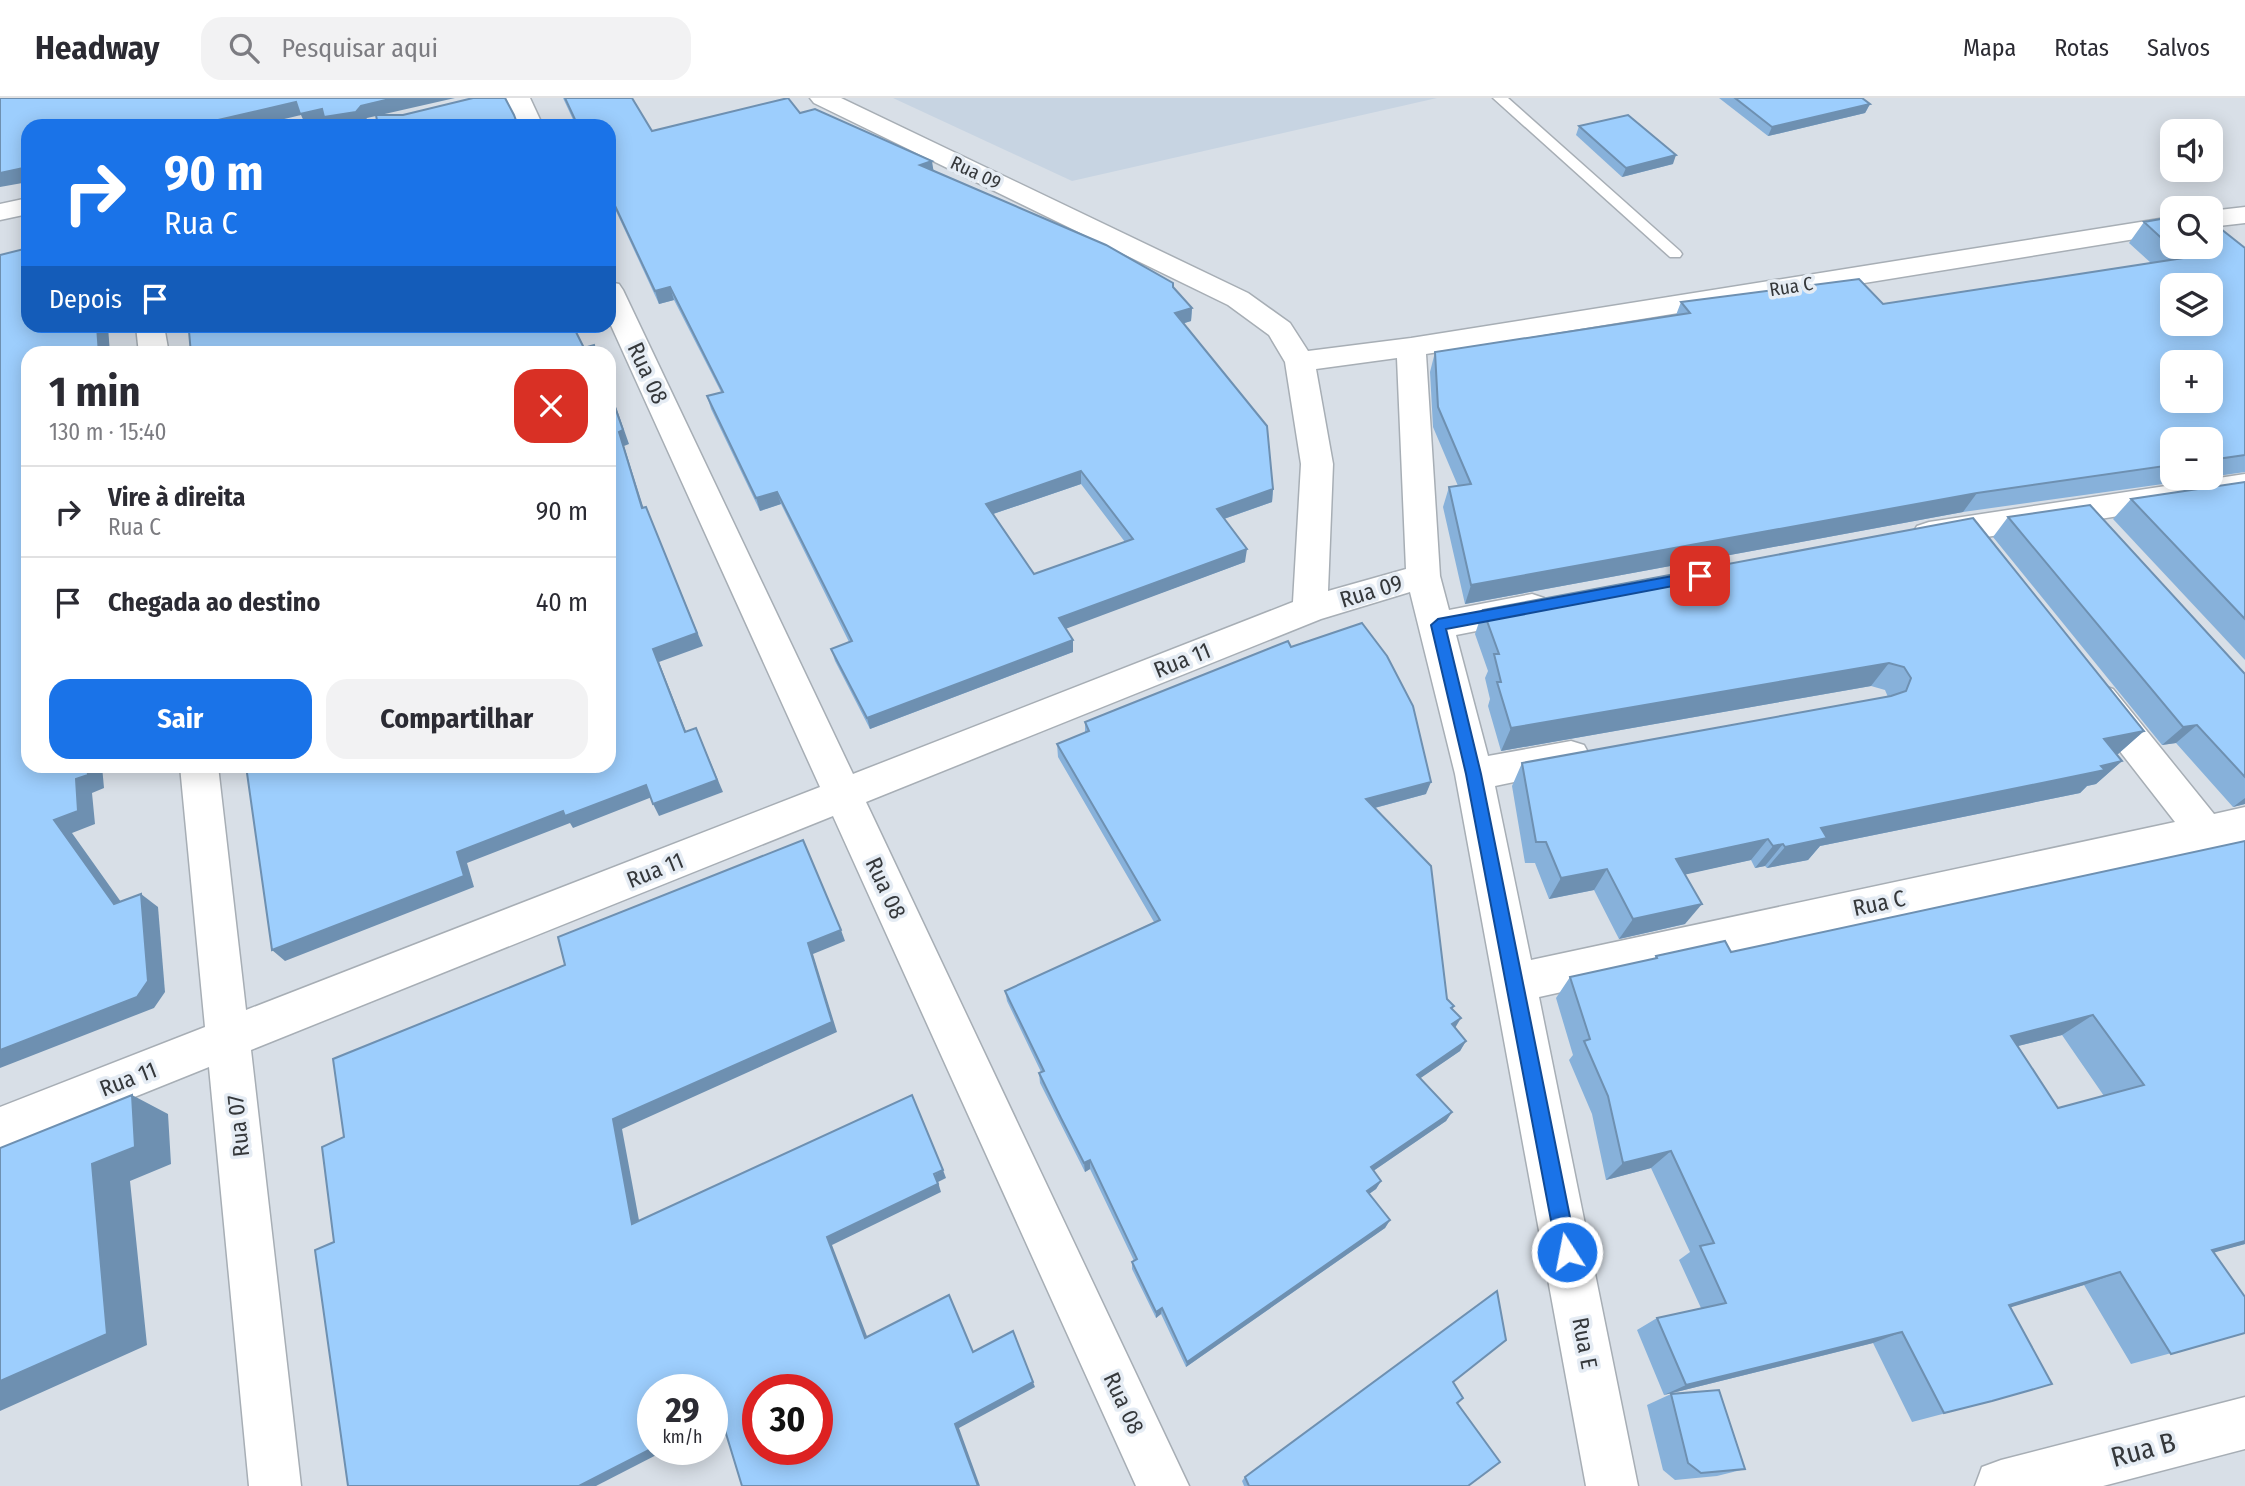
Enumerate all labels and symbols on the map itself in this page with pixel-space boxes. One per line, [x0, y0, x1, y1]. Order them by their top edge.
street label: Rua 09 [947, 151, 1005, 194]
street label: Rua C [1768, 272, 1815, 301]
street label: Rua 08 [622, 338, 674, 408]
pin [1670, 546, 1730, 606]
street label: Rua 09 [1336, 568, 1406, 614]
street label: Rua 11 [1149, 636, 1215, 684]
street label: Rua 11 [622, 846, 688, 894]
street label: Rua 08 [860, 853, 912, 923]
street label: Rua C [1850, 884, 1908, 922]
street label: Rua 11 [96, 1055, 160, 1103]
street label: Rua 07 [221, 1094, 255, 1158]
position arrow [1530, 1215, 1604, 1289]
street label: Rua E [1566, 1315, 1604, 1371]
street label: Rua 08 [1098, 1368, 1150, 1438]
speed limit sign: 30 [742, 1374, 833, 1465]
street label: Rua B [2107, 1425, 2179, 1474]

